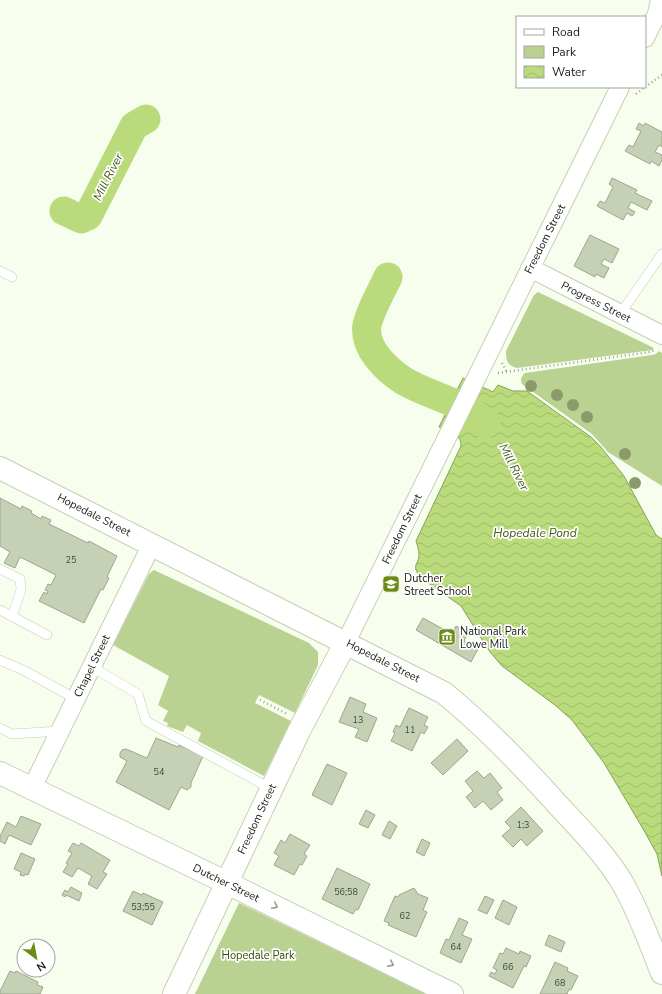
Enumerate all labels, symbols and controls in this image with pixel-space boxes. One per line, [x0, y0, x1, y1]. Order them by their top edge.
legend [516, 16, 646, 88]
text: Road [552, 24, 580, 40]
text: Park [552, 44, 577, 60]
text: Water [552, 64, 586, 80]
water label: Mill River [89, 150, 127, 203]
street label: Freedom Street [521, 201, 569, 276]
street label: Progress Street [559, 278, 634, 326]
water label: Mill River [495, 441, 533, 494]
street label: Hopedale Street [55, 490, 134, 540]
street label: Freedom Street [379, 491, 426, 567]
water label: Hopedale Pond [493, 525, 577, 541]
house number: 25 [66, 554, 76, 566]
place label: Dutcher Street School [404, 571, 471, 599]
school or university icon: Dutcher Street School [381, 574, 401, 594]
place label: National Park Lowe Mill [460, 624, 527, 652]
museum icon: National Park Lowe Mill [437, 627, 457, 647]
street label: Chapel Street [70, 632, 114, 700]
street label: Hopedale Street [344, 636, 423, 686]
house number: 13 [353, 714, 363, 726]
house number: 11 [405, 724, 415, 736]
house number: 54 [154, 766, 165, 778]
street label: Freedom Street [234, 781, 280, 857]
house number: 1;3 [517, 819, 529, 831]
street label: Dutcher Street [190, 860, 262, 906]
house number: 56;58 [334, 886, 358, 898]
house number: 53;55 [131, 901, 155, 913]
one-way arrow [271, 902, 278, 909]
house number: 62 [400, 910, 410, 922]
north arrow [16, 938, 56, 978]
house number: 64 [451, 941, 462, 953]
park label: Hopedale Park [222, 948, 295, 963]
text: N [34, 958, 49, 975]
one-way arrow [387, 959, 395, 967]
house number: 66 [503, 961, 513, 973]
house number: 68 [555, 977, 565, 989]

